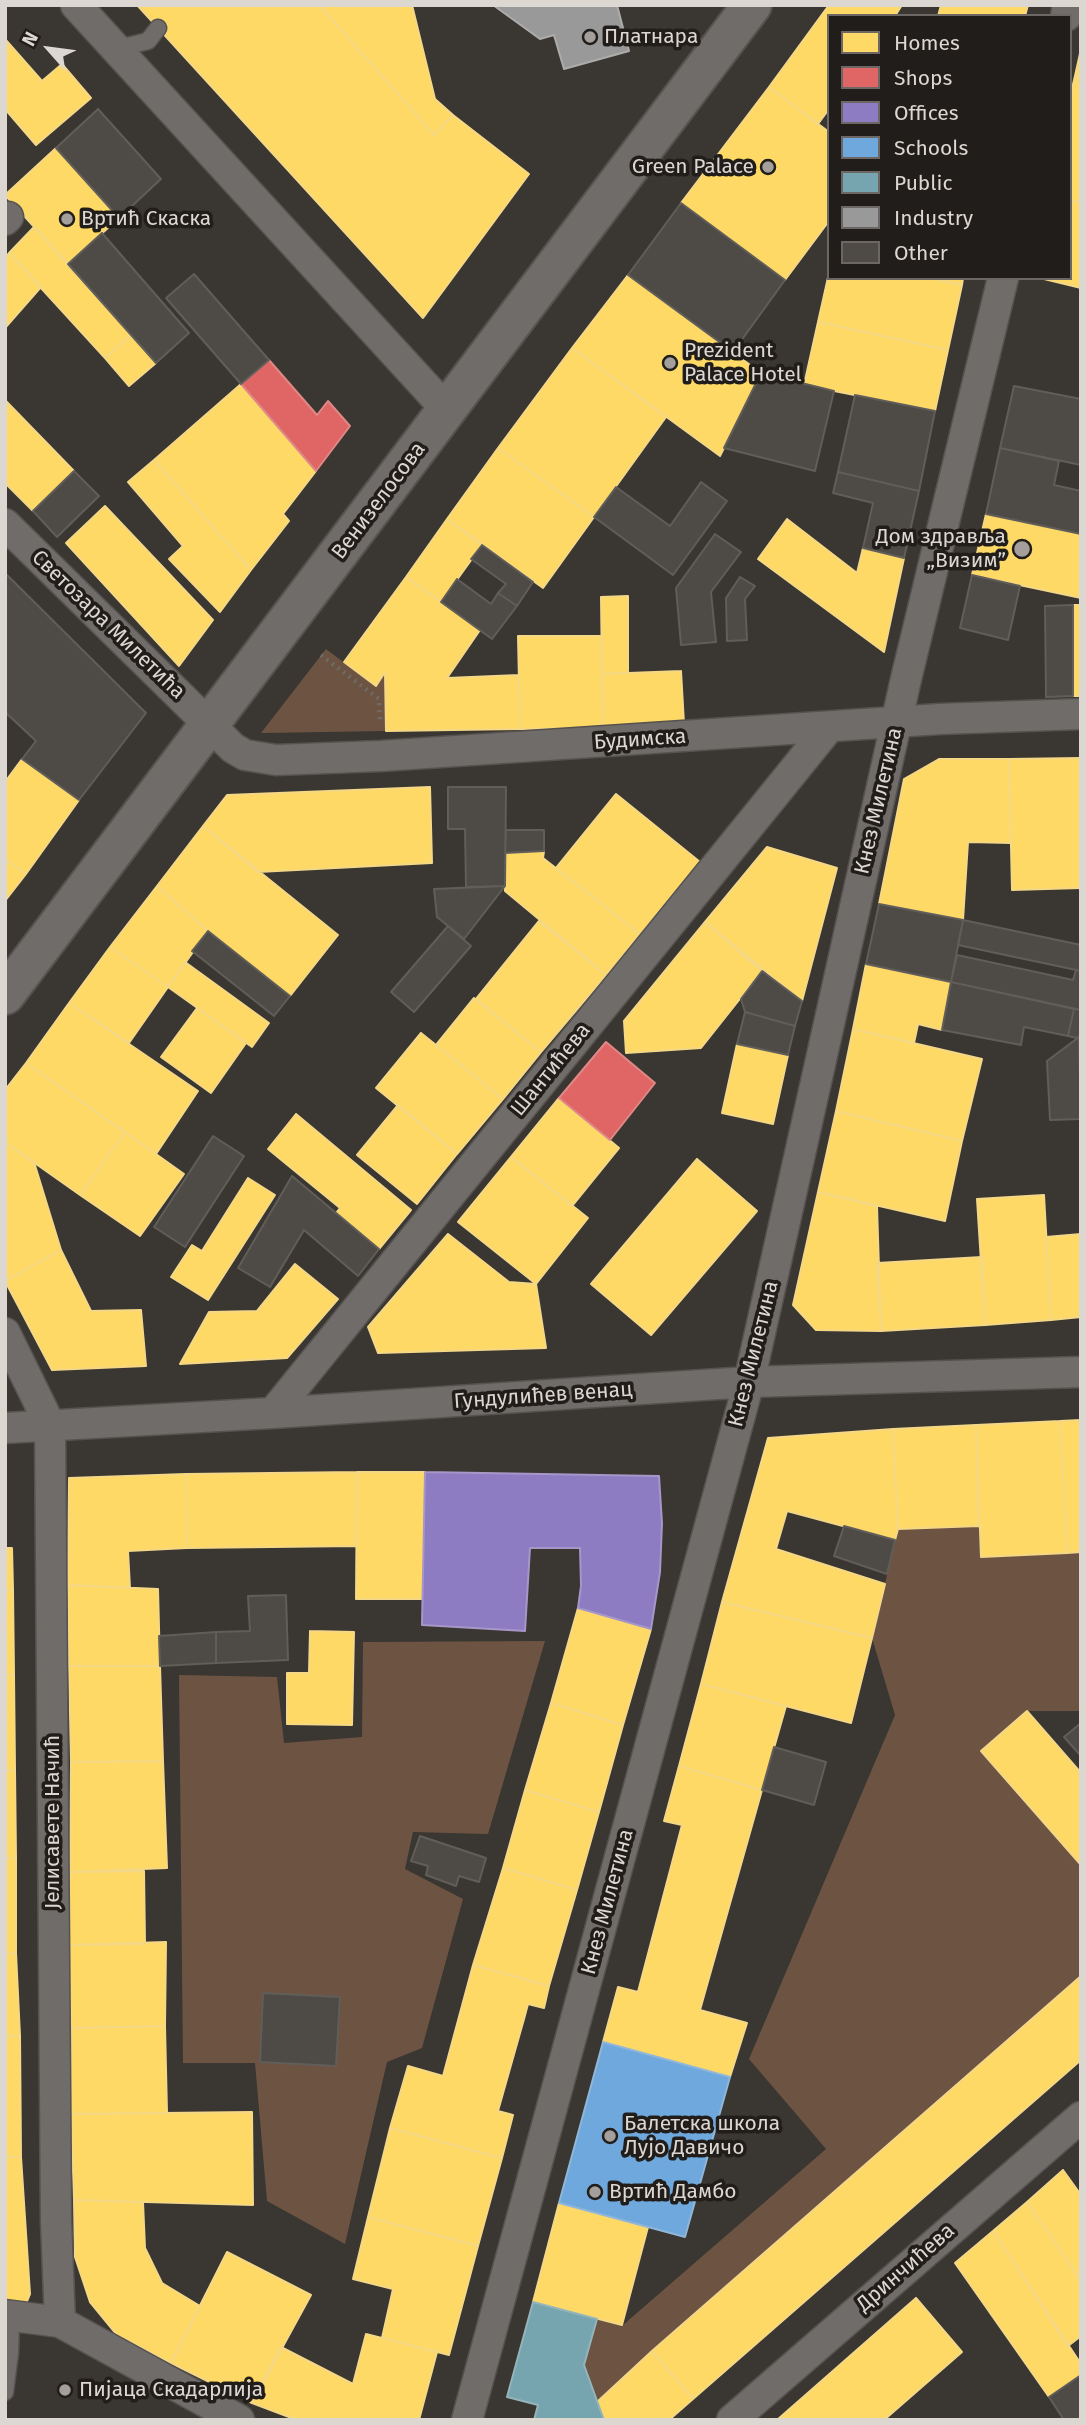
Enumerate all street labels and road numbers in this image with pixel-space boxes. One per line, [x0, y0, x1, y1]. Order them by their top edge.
street label: Венизелосова [327, 437, 431, 565]
street label: Светозара Милетића [26, 545, 190, 705]
street label: Будимска [593, 724, 687, 756]
street label: Кнез Милетина [850, 725, 908, 877]
street label: Шантићева [506, 1018, 596, 1122]
street label: Кнез Милетина [724, 1278, 784, 1430]
street label: Гундулићев венац [453, 1377, 633, 1415]
street label: Јелисавете Начић [40, 1735, 66, 1909]
street label: Кнез Милетина [576, 1826, 640, 1978]
street label: Дринчићева [852, 2219, 960, 2317]

